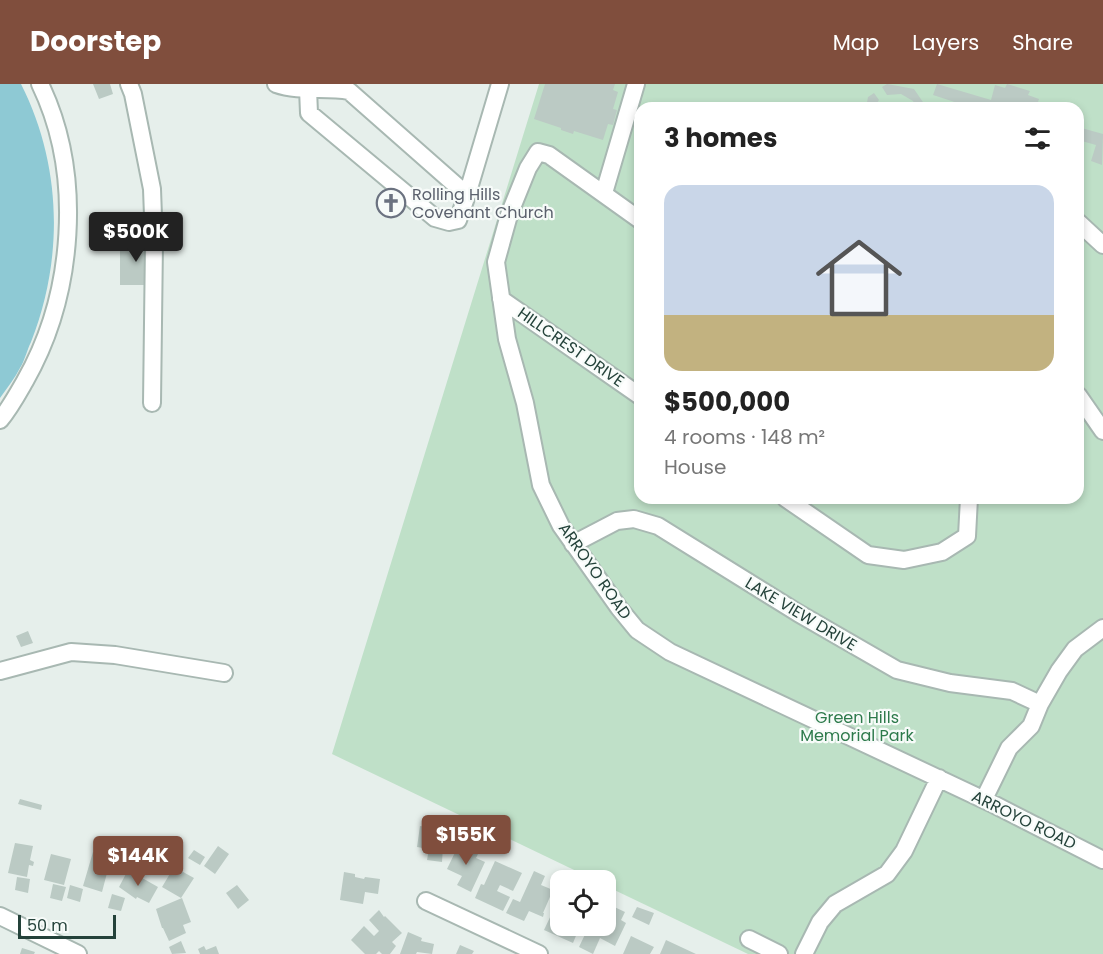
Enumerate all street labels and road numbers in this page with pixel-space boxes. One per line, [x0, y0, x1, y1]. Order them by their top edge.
street label: HILLCREST DRIVE [513, 302, 629, 392]
street label: ARROYO ROAD [553, 518, 637, 624]
street label: LAKE VIEW DRIVE [741, 572, 861, 656]
street label: ARROYO ROAD [968, 785, 1080, 855]

